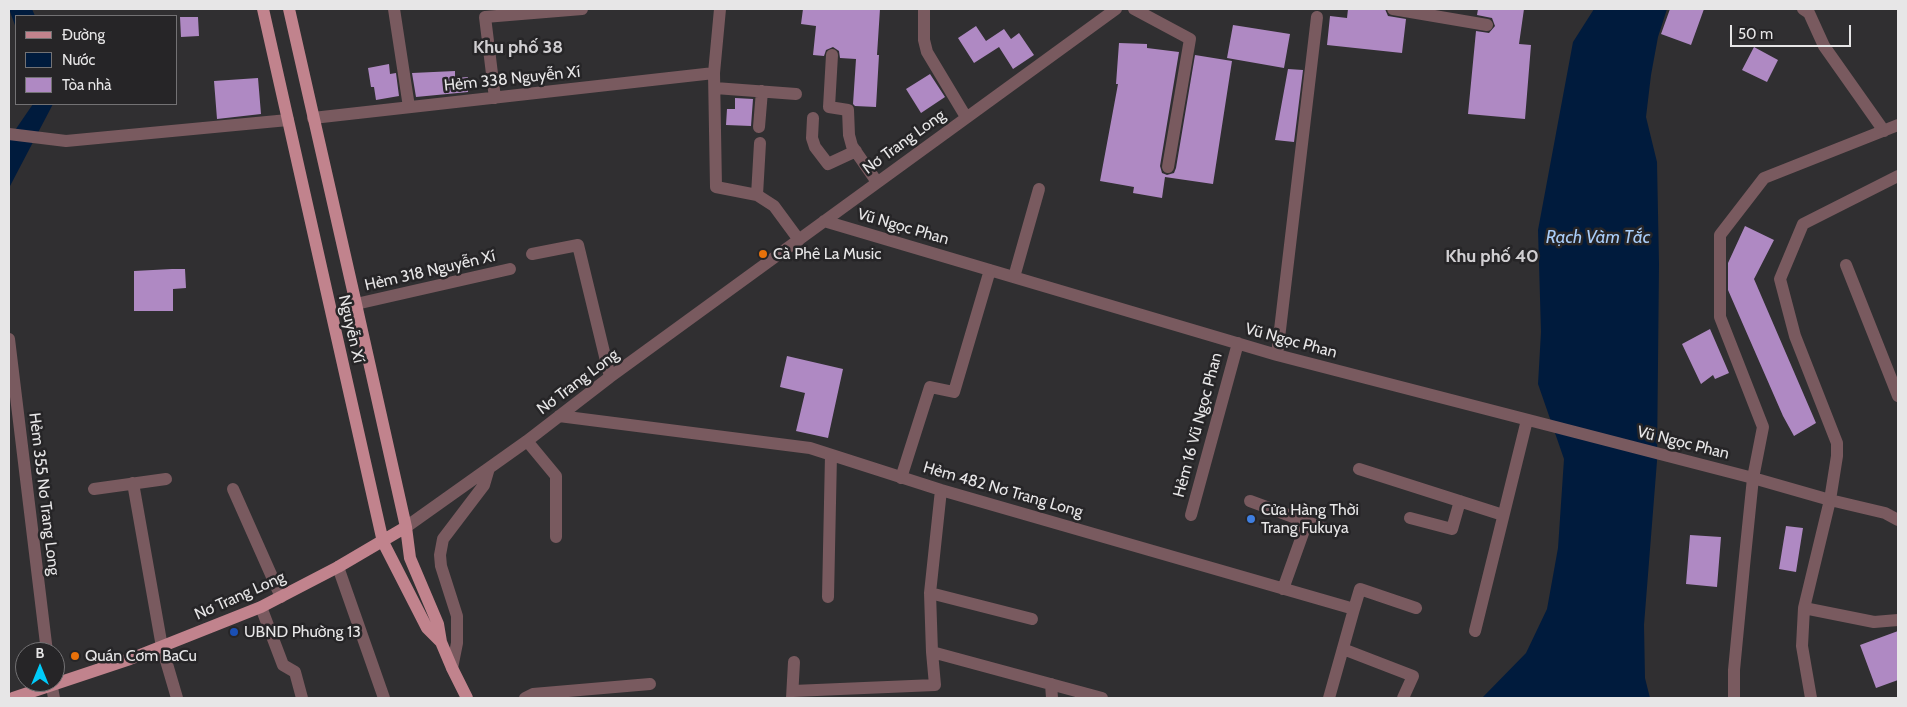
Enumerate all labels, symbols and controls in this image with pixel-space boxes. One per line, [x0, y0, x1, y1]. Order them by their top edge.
legend [15, 15, 178, 105]
scale bar [1732, 15, 1853, 47]
text: 50 m [1738, 25, 1773, 43]
text: Đường [62, 26, 105, 44]
district label: Khu phố 38 [473, 37, 563, 59]
text: Nước [62, 51, 95, 69]
street label: Hẻm 338 Nguyễn Xí [443, 62, 581, 96]
text: Tòa nhà [62, 76, 111, 94]
street label: Nơ Trang Long [859, 106, 949, 178]
street label: Vũ Ngọc Phan [855, 205, 951, 249]
water label: Rạch Vàm Tắc [1546, 227, 1650, 249]
place label: Cà Phê La Music [773, 244, 881, 264]
district label: Khu phố 40 [1445, 246, 1539, 268]
street label: Hẻm 318 Nguyễn Xí [363, 247, 497, 295]
marker: Cà Phê La Music [757, 248, 769, 260]
street label: Nguyễn Xí [334, 293, 368, 365]
street label: Vũ Ngọc Phan [1243, 320, 1339, 362]
street label: Nơ Trang Long [533, 345, 623, 419]
street label: Hẻm 16 Vũ Ngọc Phan [1169, 351, 1227, 499]
street label: Hẻm 355 Nơ Trang Long [24, 412, 64, 576]
street label: Vũ Ngọc Phan [1635, 422, 1731, 464]
street label: Hẻm 482 Nơ Trang Long [921, 458, 1085, 522]
place label: Cửa Hàng Thời Trang Fukuya [1261, 500, 1359, 538]
marker: Cửa Hàng Thời Trang Fukuya [1245, 513, 1257, 525]
street label: Nơ Trang Long [192, 567, 288, 625]
place label: UBND Phường 13 [244, 622, 361, 642]
marker: UBND Phường 13 [228, 626, 240, 638]
north arrow [15, 642, 65, 692]
text: B [36, 644, 44, 662]
place label: Quán Cơm BaCu [85, 646, 197, 666]
marker: Quán Cơm BaCu [69, 650, 81, 662]

